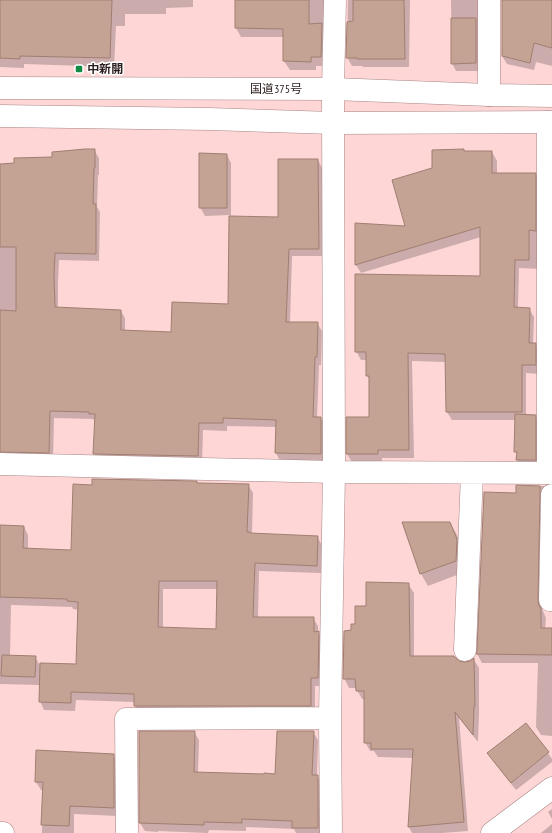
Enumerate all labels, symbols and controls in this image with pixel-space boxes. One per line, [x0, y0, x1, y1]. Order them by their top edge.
place label: 中新開 [87, 61, 123, 76]
marker: 中新開 [74, 64, 84, 74]
street label: 国道375号 [250, 81, 302, 96]

